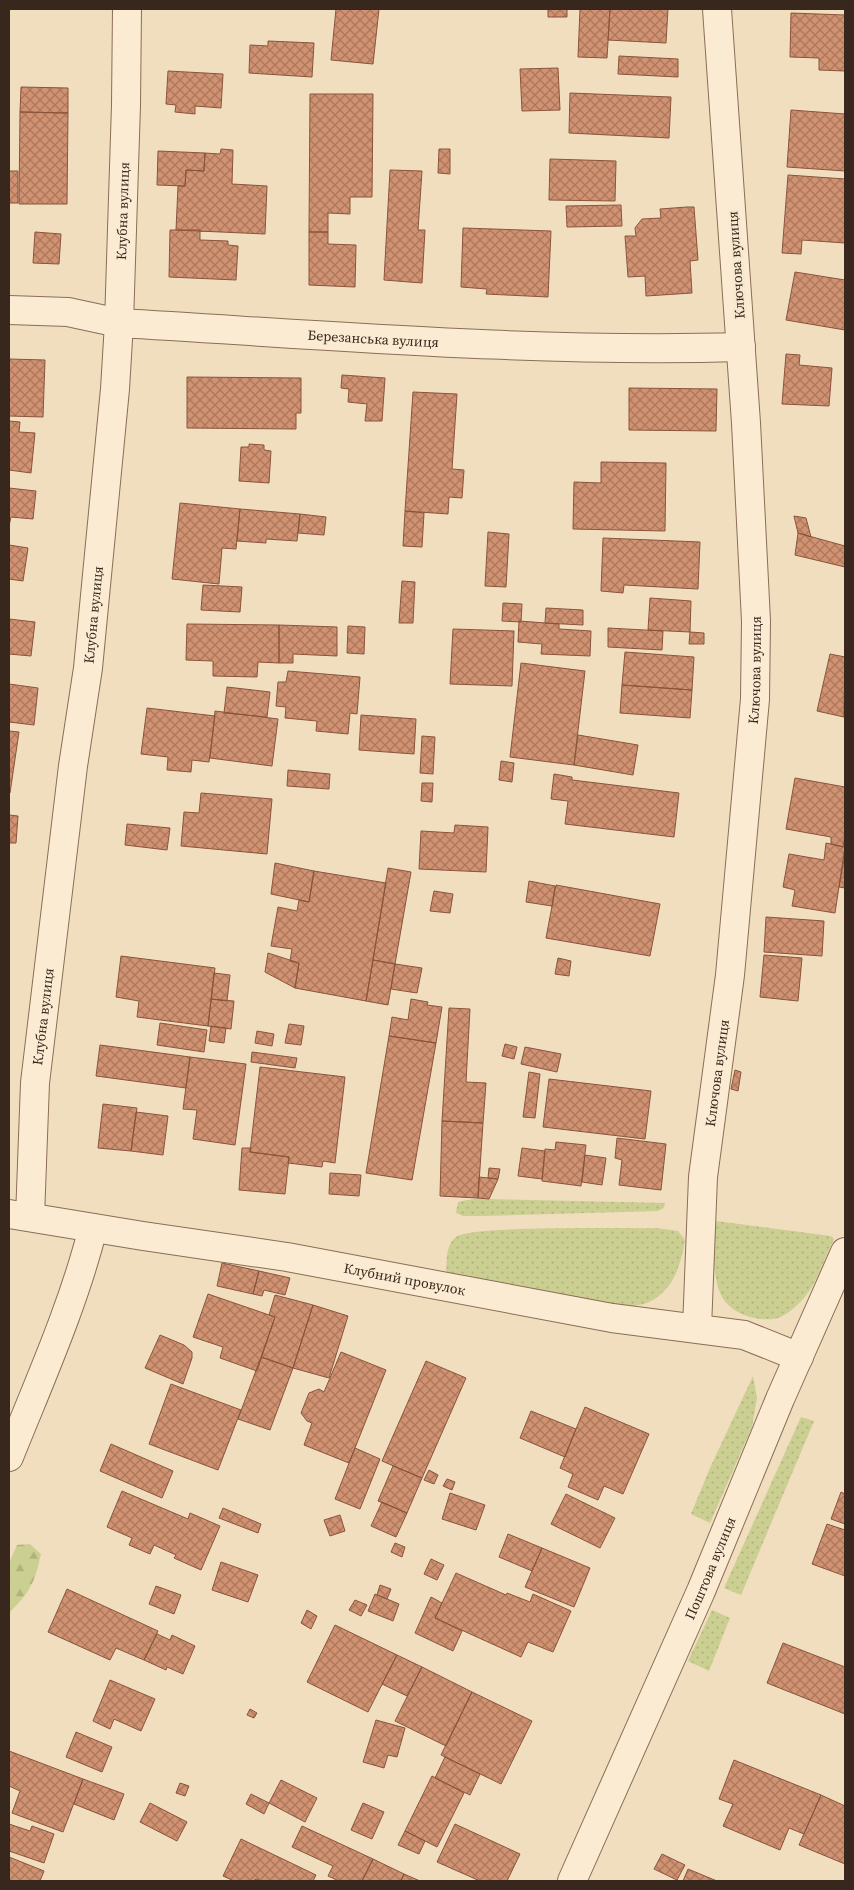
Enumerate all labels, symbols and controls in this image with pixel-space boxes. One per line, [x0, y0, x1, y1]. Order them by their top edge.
street label: Клубна вулиця [111, 162, 134, 260]
street label: Ключова вулиця [722, 210, 750, 320]
street label: Березанська вулиця [307, 325, 440, 352]
street label: Клубна вулиця [78, 565, 108, 665]
street label: Ключова вулиця [743, 615, 766, 725]
street label: Клубна вулиця [27, 967, 59, 1066]
street label: Ключова вулиця [700, 1018, 734, 1128]
street label: Клубний провулок [342, 1258, 467, 1300]
street label: Поштова вулиця [680, 1514, 741, 1623]

